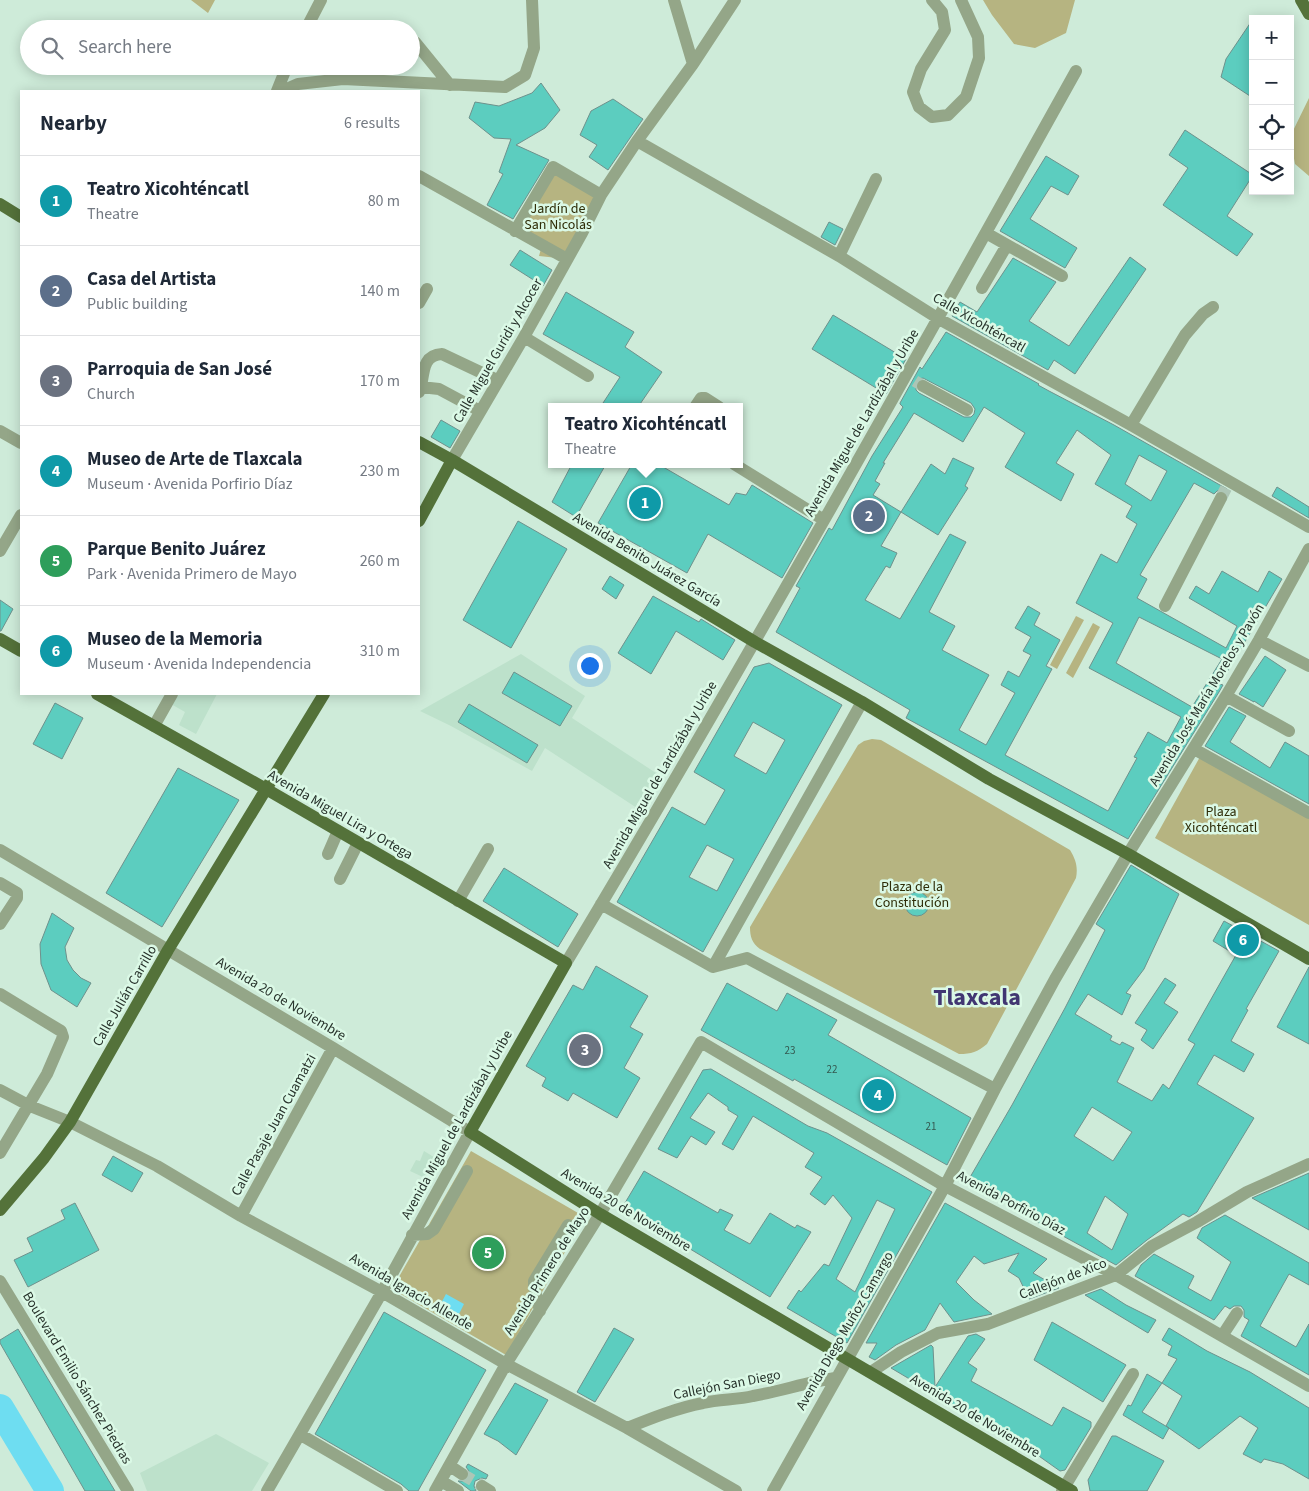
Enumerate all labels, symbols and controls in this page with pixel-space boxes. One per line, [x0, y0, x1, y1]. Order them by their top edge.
map controls [1249, 15, 1294, 195]
button: + [1249, 15, 1294, 60]
search box [20, 20, 420, 75]
icon: search [38, 34, 66, 62]
text: Search here [78, 34, 172, 61]
button: − [1249, 60, 1294, 105]
button: locate [1249, 105, 1294, 150]
text: Nearby [40, 108, 107, 138]
text: 6 results [344, 112, 400, 134]
button: layers [1249, 150, 1294, 195]
text: Teatro Xicohténcatl [87, 176, 249, 203]
text: 1 [52, 190, 60, 212]
text: 80 m [368, 190, 400, 212]
park label: Jardín de San Nicolás [524, 199, 592, 235]
text: Theatre [87, 203, 139, 225]
text: Casa del Artista [87, 266, 216, 293]
street label: Calle Miguel Guridi y Alcocer [448, 275, 548, 427]
text: 2 [52, 280, 60, 302]
text: 140 m [360, 280, 400, 302]
street label: Calle Xicohténcatl [929, 288, 1030, 358]
text: Public building [87, 293, 187, 315]
street label: Avenida Miguel de Lardizábal y Uribe [800, 325, 924, 520]
text: Parroquia de San José [87, 356, 272, 383]
text: 3 [52, 370, 60, 392]
text: 170 m [360, 370, 400, 392]
text: Church [87, 383, 135, 405]
popup [548, 403, 743, 468]
text: Teatro Xicohténcatl [565, 411, 726, 438]
text: Theatre [565, 438, 616, 460]
text: Museo de Arte de Tlaxcala [87, 446, 302, 473]
text: 4 [52, 460, 60, 482]
text: 230 m [360, 460, 400, 482]
text: Museum · Avenida Porfirio Díaz [87, 473, 293, 495]
pin: 1 [629, 484, 661, 522]
pin: 2 [853, 497, 885, 535]
street label: Avenida Benito Juárez García [569, 508, 725, 612]
text: Parque Benito Juárez [87, 536, 265, 563]
text: 5 [52, 550, 60, 572]
text: 260 m [360, 550, 400, 572]
text: Park · Avenida Primero de Mayo [87, 563, 297, 585]
street label: Avenida José María Morelos y Pavón [1144, 600, 1270, 790]
text: Museo de la Memoria [87, 626, 263, 653]
text: 6 [52, 640, 60, 662]
text: 310 m [360, 640, 400, 662]
text: Museum · Avenida Independencia [87, 653, 311, 675]
your location [577, 653, 603, 679]
street label: Avenida Miguel de Lardizábal y Uribe [598, 677, 722, 872]
street label: Avenida Miguel Lira y Ortega [264, 765, 416, 865]
park label: Plaza Xicohténcatl [1185, 802, 1258, 838]
park label: Plaza de la Constitución [875, 877, 949, 913]
pin: 6 [1227, 921, 1259, 959]
street label: Calle Julián Carrillo [88, 942, 162, 1050]
street label: Avenida 20 de Noviembre [212, 952, 350, 1046]
district label: Tlaxcala [933, 980, 1021, 1015]
street label: Avenida Miguel de Lardizábal y Uribe [396, 1027, 518, 1223]
pin: 3 [569, 1031, 601, 1069]
house number: 23 [785, 1043, 795, 1058]
street label: Calle Pasaje Juan Cuamatzi [227, 1050, 321, 1200]
house number: 22 [827, 1062, 837, 1077]
pin: 4 [862, 1076, 894, 1114]
house number: 21 [926, 1119, 936, 1134]
street label: Avenida 20 de Noviembre [557, 1163, 695, 1257]
street label: Avenida Porfirio Díaz [953, 1166, 1069, 1240]
street label: Avenida Primero de Mayo [499, 1203, 595, 1339]
pin: 5 [472, 1234, 504, 1272]
street label: Avenida Ignacio Allende [346, 1248, 476, 1336]
street label: Avenida Diego Muñoz Camargo [791, 1248, 899, 1414]
street label: Callejón de Xico [1016, 1253, 1110, 1305]
street label: Boulevard Emilio Sánchez Piedras [17, 1288, 137, 1468]
street label: Callejón San Diego [672, 1365, 782, 1405]
street label: Avenida 20 de Noviembre [906, 1369, 1044, 1463]

